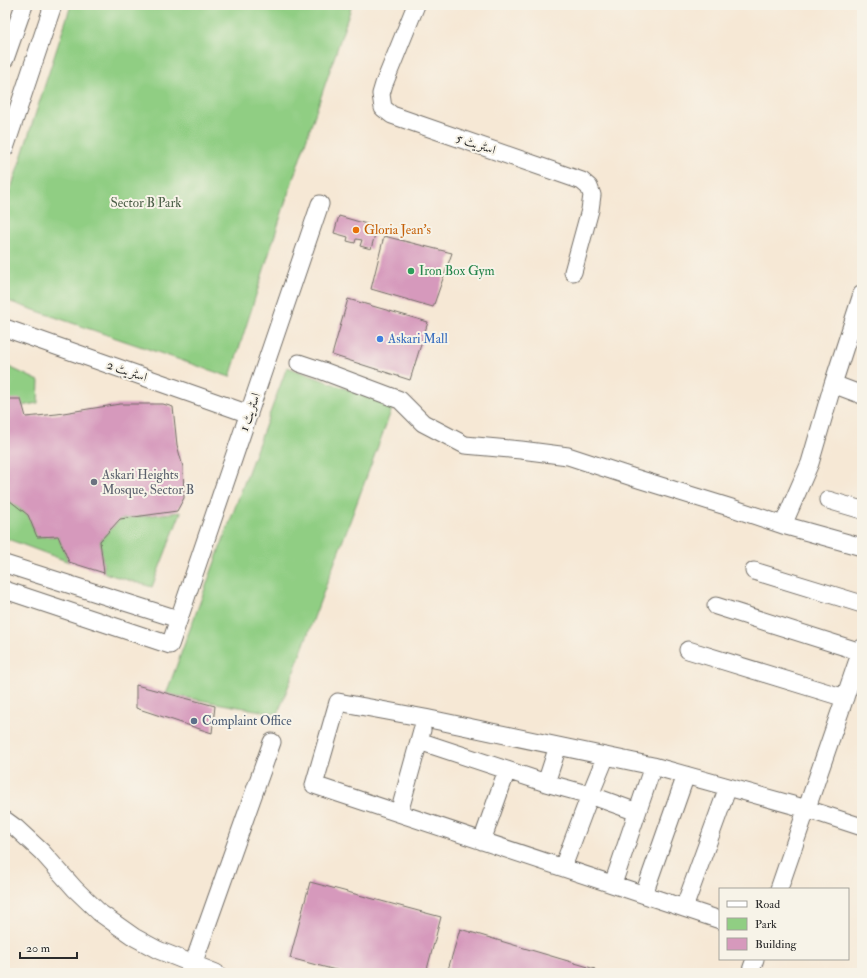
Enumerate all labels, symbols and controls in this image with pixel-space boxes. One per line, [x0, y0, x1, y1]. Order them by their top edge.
street label: اسٹریٹ 5 [454, 130, 498, 158]
park label: Sector B Park [111, 195, 182, 211]
place label: Gloria Jean's [364, 222, 431, 238]
marker: Gloria Jean's [351, 225, 361, 235]
place label: Iron Box Gym [419, 263, 495, 280]
marker: Iron Box Gym [406, 266, 416, 276]
place label: Askari Mall [387, 331, 448, 347]
marker: Askari Mall [375, 334, 385, 344]
street label: اسٹریٹ 2 [105, 357, 149, 385]
street label: اسٹریٹ 1 [236, 390, 264, 433]
place label: Askari Heights Mosque, Sector B [101, 467, 194, 498]
marker: Askari Heights Mosque, Sector B [89, 477, 99, 487]
place label: Complaint Office [202, 713, 292, 730]
marker: Complaint Office [189, 716, 199, 726]
legend [719, 888, 849, 960]
text: Road [755, 897, 780, 912]
text: Park [755, 917, 777, 932]
scale bar [20, 934, 77, 960]
text: Building [755, 937, 798, 952]
text: 20 m [26, 941, 51, 956]

